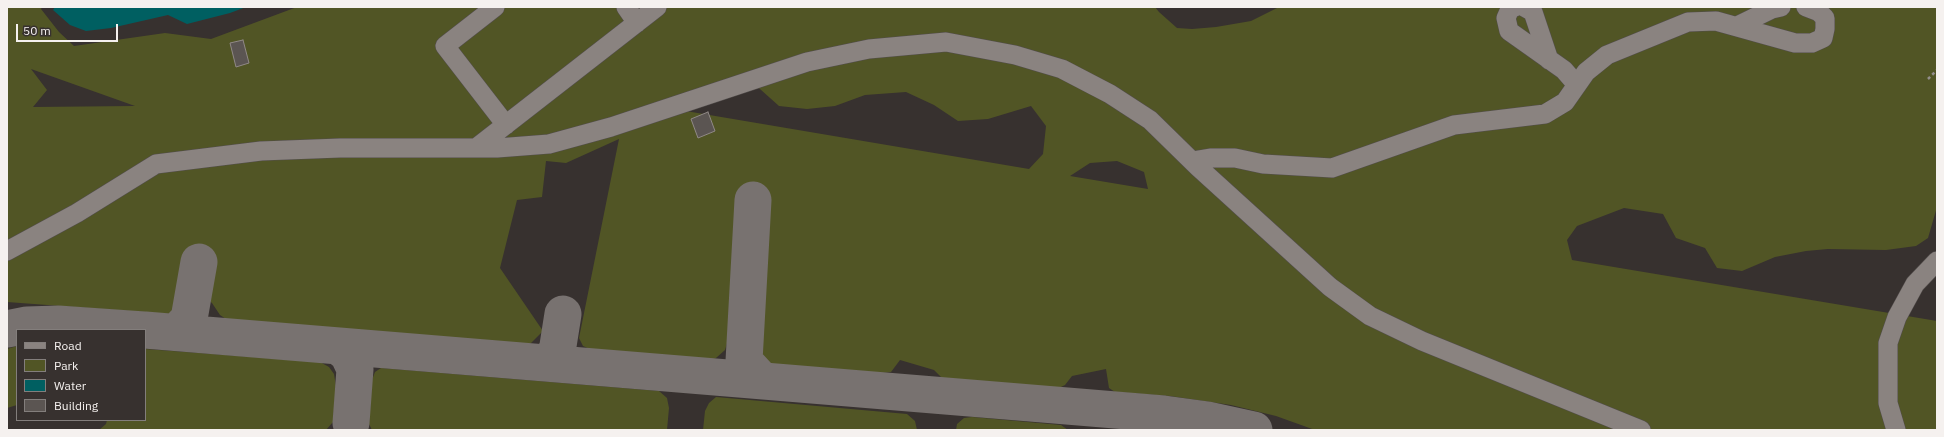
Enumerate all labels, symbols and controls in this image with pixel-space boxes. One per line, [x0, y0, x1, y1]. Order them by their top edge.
scale bar [18, 16, 120, 42]
text: 50 m [23, 23, 51, 38]
legend [16, 329, 146, 421]
text: Road [54, 338, 82, 353]
text: Park [54, 358, 78, 373]
text: Water [54, 378, 86, 393]
text: Building [54, 398, 98, 413]

